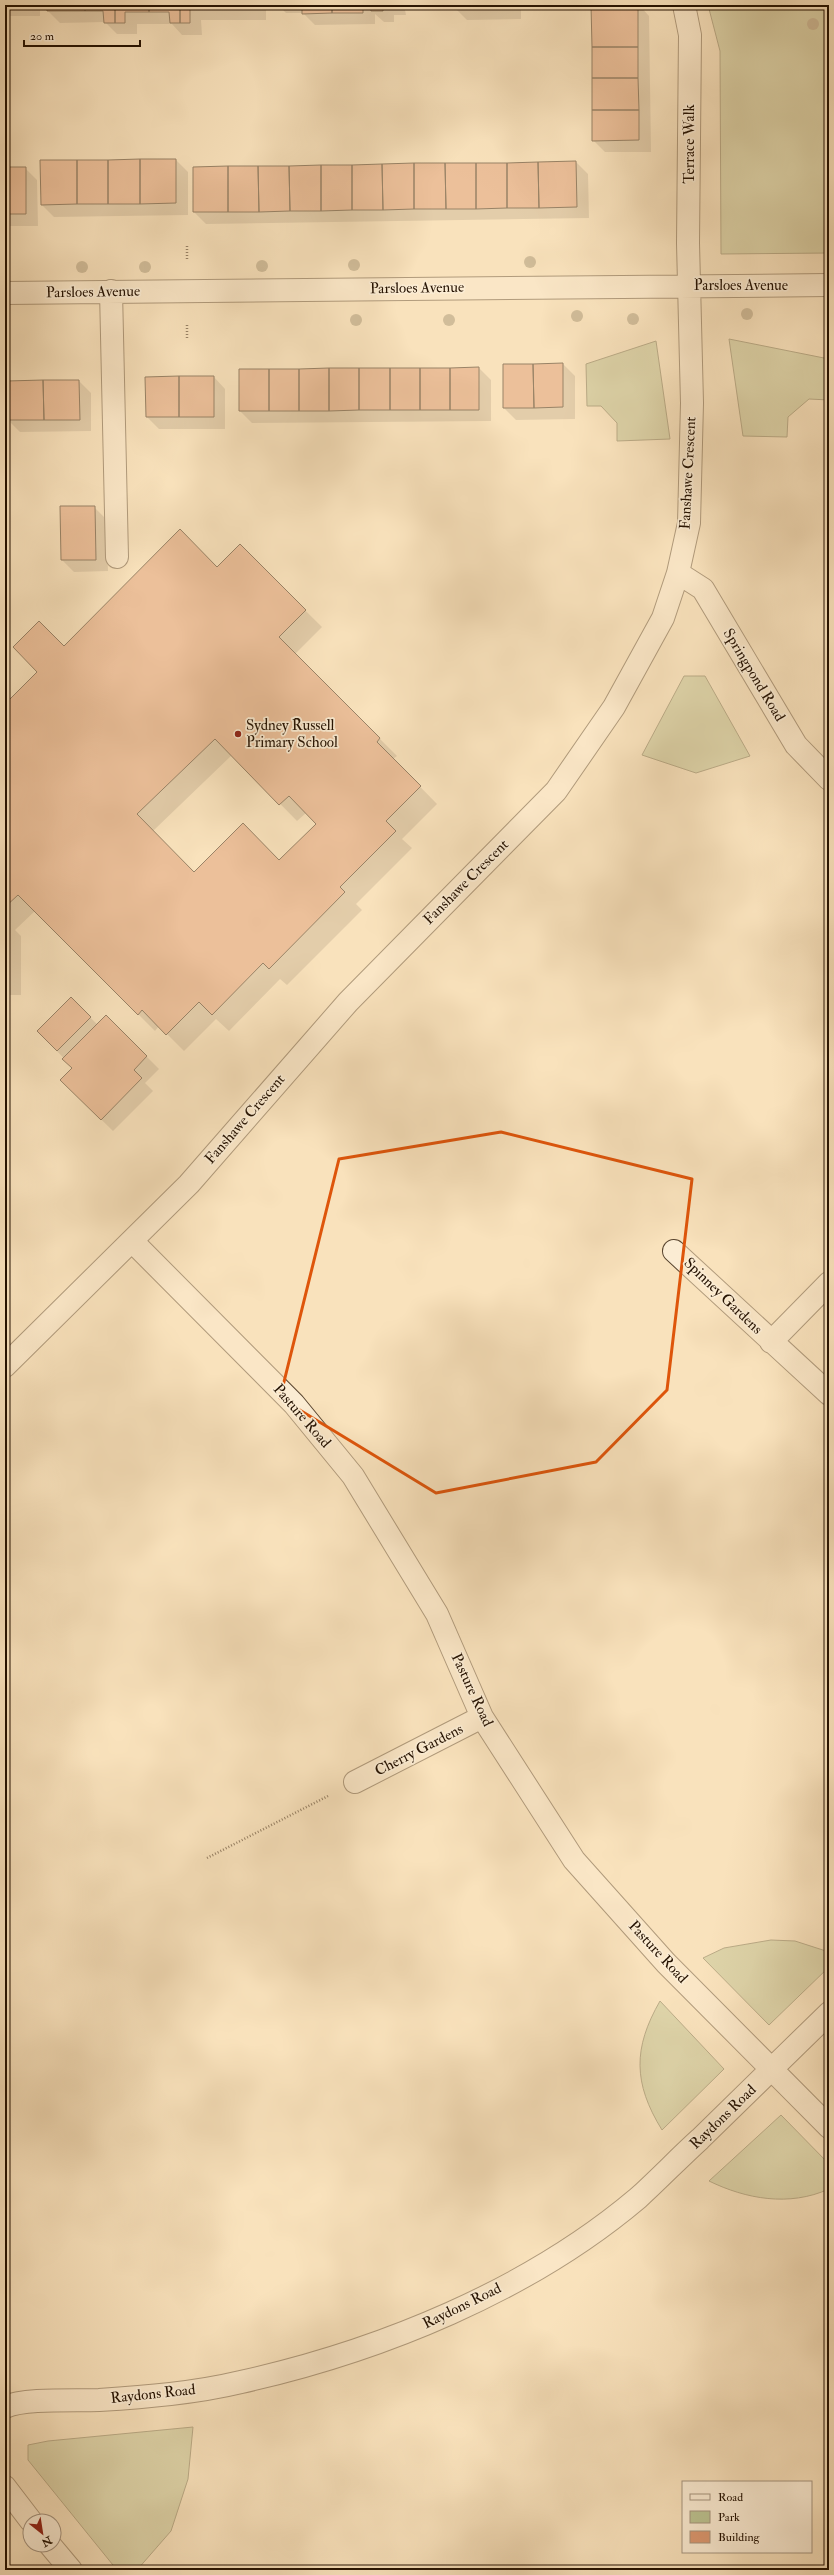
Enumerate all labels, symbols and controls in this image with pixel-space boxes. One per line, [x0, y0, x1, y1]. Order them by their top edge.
scale bar [24, 22, 140, 48]
text: 20 m [30, 29, 55, 44]
street label: Terrace Walk [680, 104, 699, 184]
street label: Parsloes Avenue [694, 276, 788, 295]
street label: Parsloes Avenue [370, 278, 464, 298]
street label: Parsloes Avenue [46, 282, 140, 302]
street label: Fanshawe Crescent [676, 416, 700, 530]
street label: Springpond Road [718, 625, 790, 726]
place label: Sydney Russell Primary School [246, 716, 338, 752]
marker: Sydney Russell Primary School [233, 729, 243, 739]
street label: Fanshawe Crescent [419, 835, 513, 929]
street label: Fanshawe Crescent [201, 1070, 289, 1168]
street label: Spinney Gardens [679, 1254, 766, 1339]
street label: Pasture Road [269, 1380, 335, 1452]
street label: Pasture Road [447, 1650, 497, 1730]
street label: Cherry Gardens [372, 1720, 466, 1780]
street label: Pasture Road [624, 1917, 692, 1988]
street label: Raydons Road [686, 2080, 761, 2153]
street label: Raydons Road [420, 2279, 505, 2333]
street label: Raydons Road [110, 2380, 197, 2408]
legend [682, 2481, 812, 2553]
text: Road [718, 2490, 743, 2505]
text: Park [718, 2510, 740, 2525]
north arrow [22, 2513, 62, 2553]
text: Building [718, 2530, 761, 2545]
text: N [38, 2533, 55, 2550]

